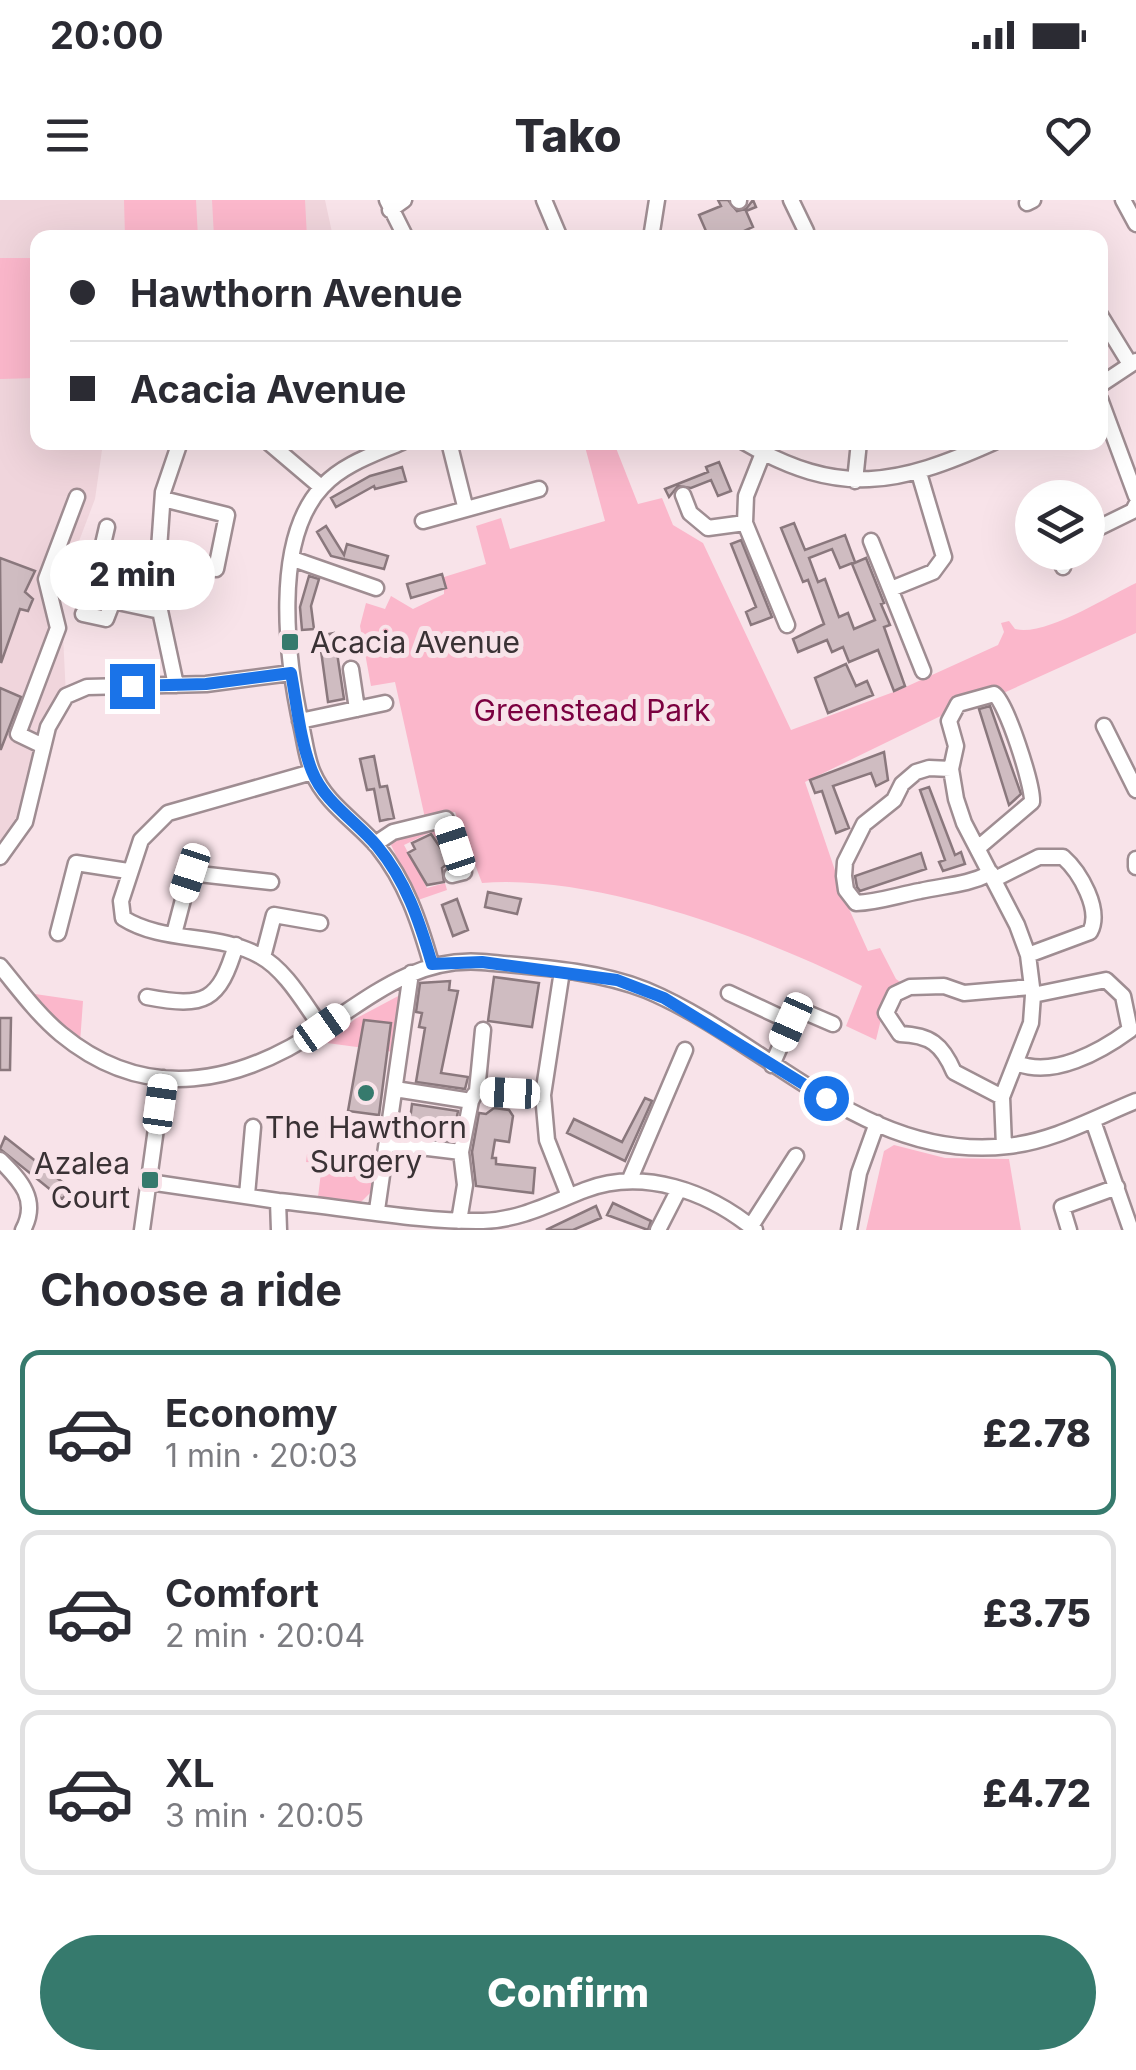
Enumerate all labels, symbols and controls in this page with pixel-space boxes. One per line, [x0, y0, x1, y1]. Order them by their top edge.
text: 20:00 [50, 12, 164, 58]
icon: menu [40, 108, 95, 163]
text: Tako [514, 108, 622, 163]
icon: heart [1041, 108, 1096, 163]
text: Hawthorn Avenue [130, 270, 463, 316]
text: Acacia Avenue [130, 366, 406, 412]
map controls [1015, 480, 1105, 570]
button: layers [1015, 480, 1105, 570]
callout: 2 min [49, 541, 214, 611]
text: 2 min [89, 555, 176, 594]
place label: Acacia Avenue [310, 624, 520, 660]
marker: Acacia Avenue [279, 631, 301, 653]
route end [110, 664, 155, 709]
park label: Greenstead Park [474, 692, 711, 728]
car [431, 813, 479, 879]
car [166, 840, 214, 906]
car [765, 988, 817, 1056]
car [289, 999, 355, 1057]
car [141, 1072, 179, 1136]
car [479, 1076, 541, 1110]
route start [804, 1076, 849, 1121]
marker: The Hawthorn Surgery [355, 1082, 377, 1104]
place label: The Hawthorn Surgery [265, 1109, 467, 1179]
place label: Azalea Court [34, 1145, 130, 1215]
marker: Azalea Court [139, 1169, 161, 1191]
text: Choose a ride [40, 1262, 342, 1317]
icon: car [45, 1388, 135, 1478]
text: Economy [165, 1390, 338, 1436]
text: £2.78 [983, 1410, 1091, 1456]
text: 1 min · 20:03 [165, 1436, 358, 1475]
icon: car [45, 1568, 135, 1658]
text: Comfort [165, 1570, 319, 1616]
text: £3.75 [983, 1590, 1091, 1636]
text: 2 min · 20:04 [165, 1616, 365, 1655]
icon: car [45, 1748, 135, 1838]
text: XL [165, 1750, 215, 1796]
text: £4.72 [983, 1770, 1091, 1816]
text: 3 min · 20:05 [165, 1796, 364, 1835]
button: Confirm [40, 1935, 1096, 2050]

